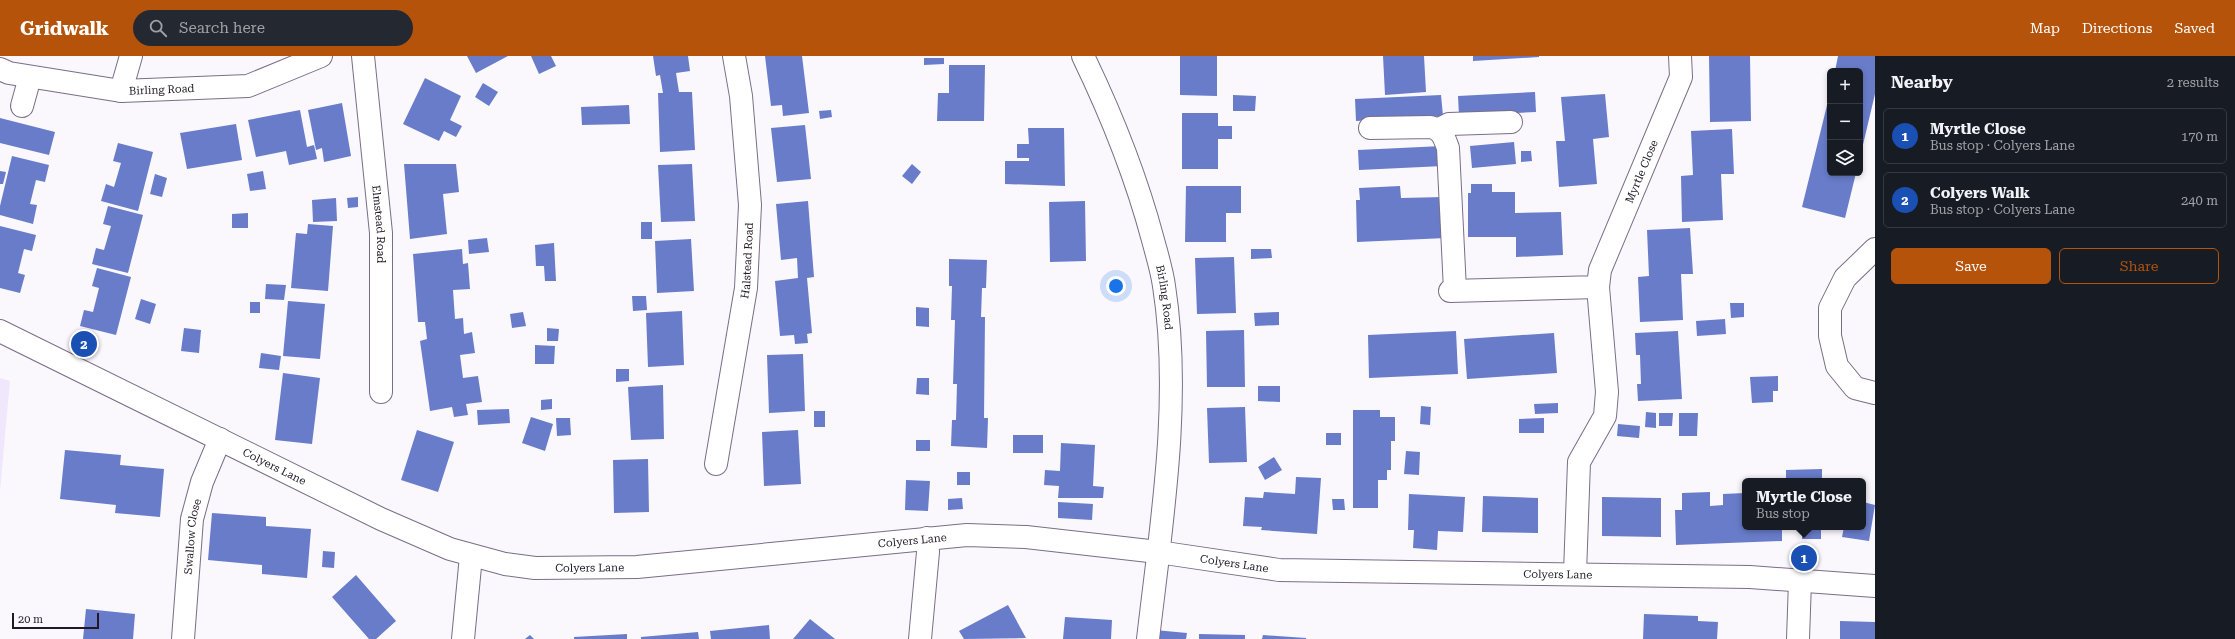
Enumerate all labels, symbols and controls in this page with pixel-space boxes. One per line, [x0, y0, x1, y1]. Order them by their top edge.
search box [133, 10, 413, 46]
text: Gridwalk [20, 17, 109, 40]
icon: search [147, 17, 169, 39]
text: Search here [179, 19, 265, 37]
text: Map [2030, 20, 2060, 36]
text: Directions [2082, 20, 2152, 36]
text: Saved [2174, 20, 2215, 36]
map controls [1827, 68, 1863, 176]
button: + [1827, 68, 1863, 104]
text: Nearby [1891, 72, 1953, 92]
text: 2 results [2167, 75, 2219, 90]
street label: Birling Road [129, 82, 195, 97]
button: − [1827, 104, 1863, 140]
text: Myrtle Close [1930, 120, 2026, 138]
text: 1 [1901, 129, 1909, 144]
text: 170 m [2181, 129, 2218, 144]
street label: Myrtle Close [1622, 138, 1660, 205]
text: Bus stop · Colyers Lane [1930, 138, 2075, 153]
button: layers [1827, 140, 1863, 176]
street label: Elmstead Road [370, 184, 388, 263]
text: Colyers Walk [1930, 184, 2030, 202]
text: 2 [1901, 193, 1909, 208]
text: 240 m [2181, 193, 2218, 208]
text: Bus stop · Colyers Lane [1930, 202, 2075, 217]
street label: Halstead Road [738, 222, 756, 300]
button: Save [1891, 248, 2051, 284]
button: Share [2059, 248, 2219, 284]
street label: Birling Road [1154, 264, 1176, 331]
your location [1106, 276, 1126, 296]
pin: 2 [71, 329, 97, 359]
street label: Colyers Lane [241, 445, 308, 488]
popup [1742, 478, 1866, 530]
text: Myrtle Close [1756, 488, 1852, 506]
street label: Swallow Close [181, 497, 204, 575]
text: Bus stop [1756, 506, 1810, 521]
street label: Colyers Lane [877, 530, 947, 550]
pin: 1 [1791, 543, 1817, 573]
street label: Colyers Lane [1199, 552, 1269, 575]
street label: Colyers Lane [555, 561, 624, 574]
street label: Colyers Lane [1523, 567, 1592, 581]
scale bar [12, 611, 99, 630]
text: 20 m [18, 613, 43, 626]

